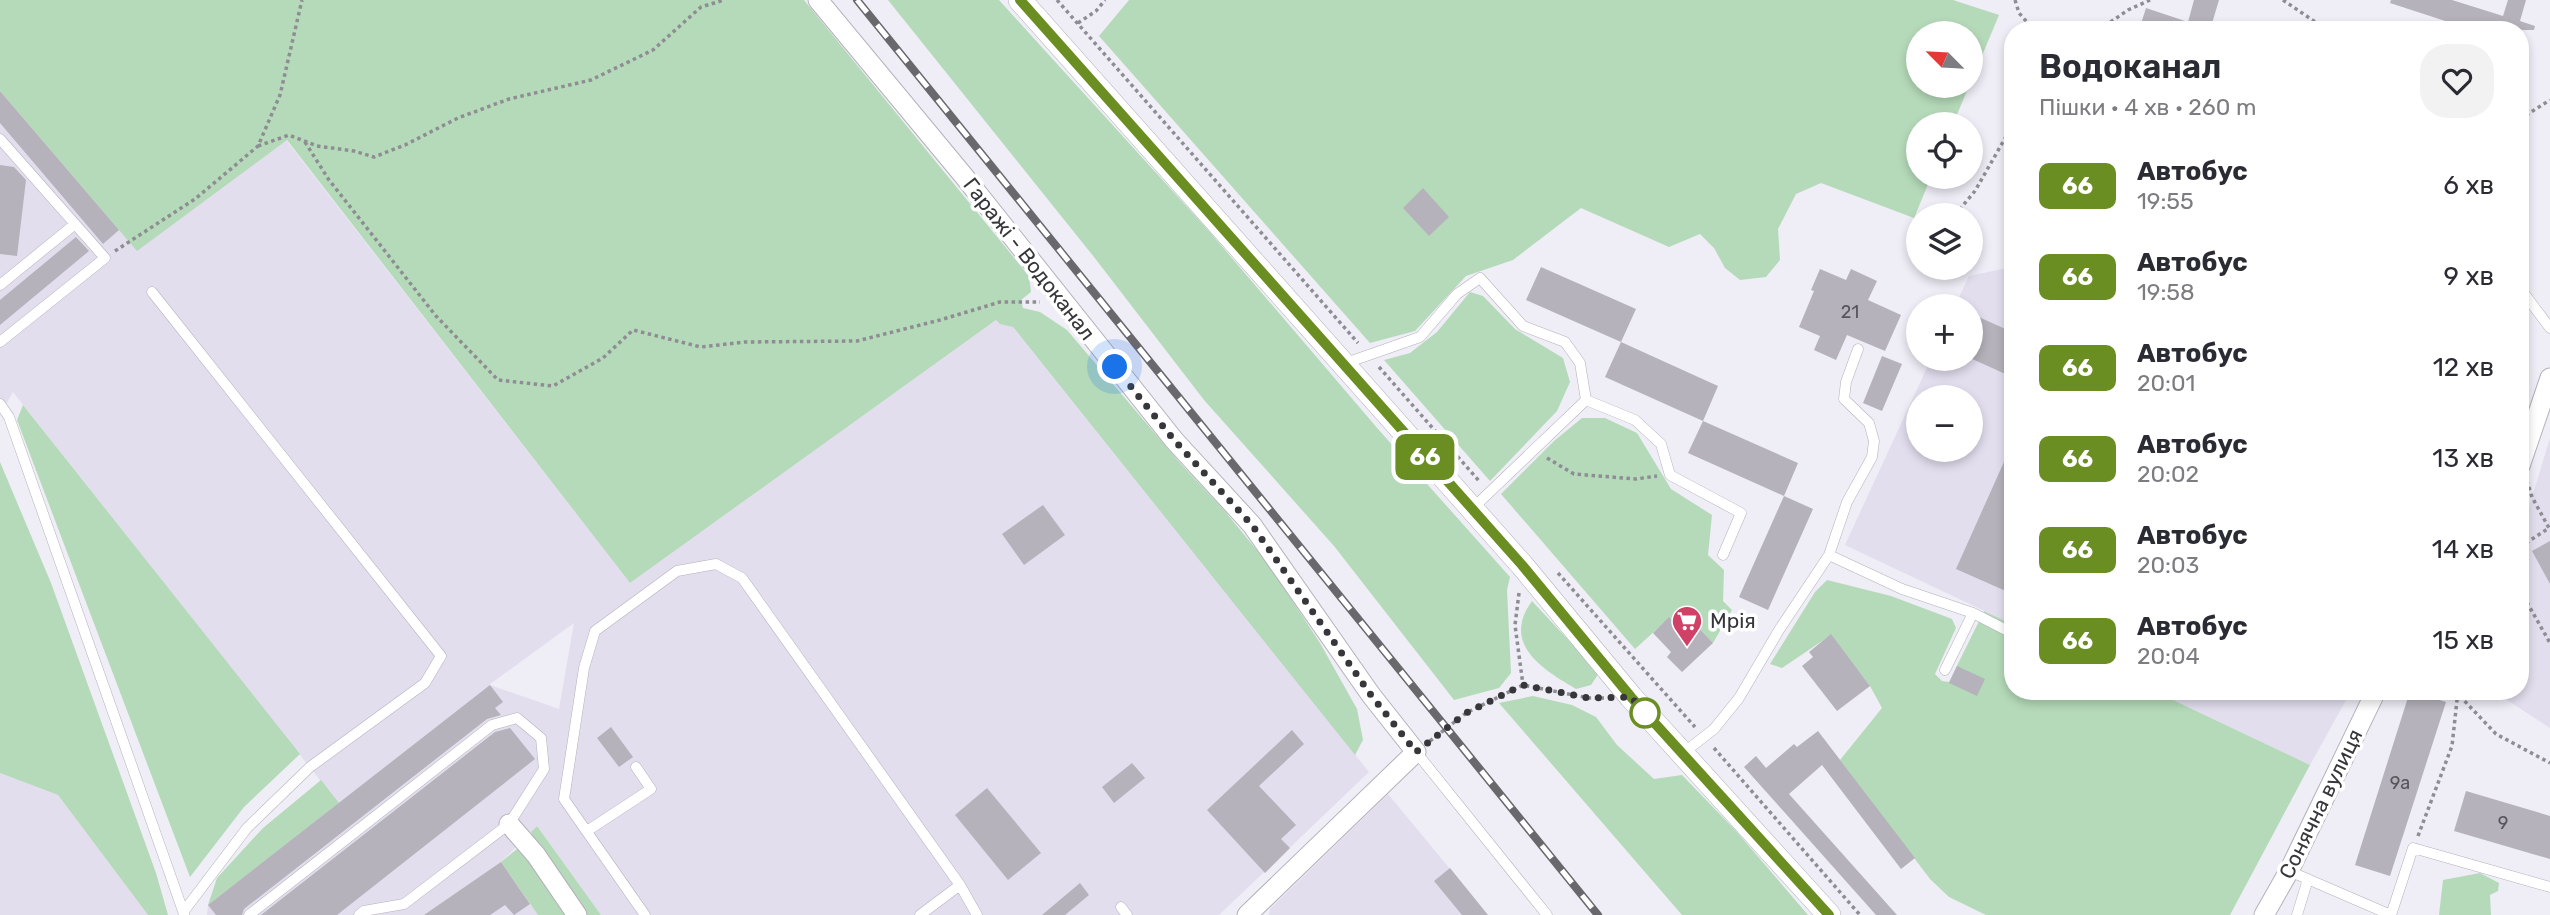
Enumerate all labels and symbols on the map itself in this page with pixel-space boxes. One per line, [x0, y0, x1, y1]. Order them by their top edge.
north arrow [1906, 21, 1983, 98]
street label: Гаражі - Водоканал [958, 173, 1101, 345]
house number: 21 [1841, 301, 1859, 323]
your location [1097, 349, 1132, 384]
line badge: 66 [1394, 434, 1456, 480]
supermarket icon: Мрія [1670, 604, 1704, 648]
place label: Мрія [1710, 608, 1756, 633]
unlabelled marker [1630, 698, 1660, 728]
street label: Сонячна вулиця [2274, 725, 2368, 883]
house number: 9а [2390, 772, 2410, 794]
house number: 9 [2498, 812, 2508, 834]

